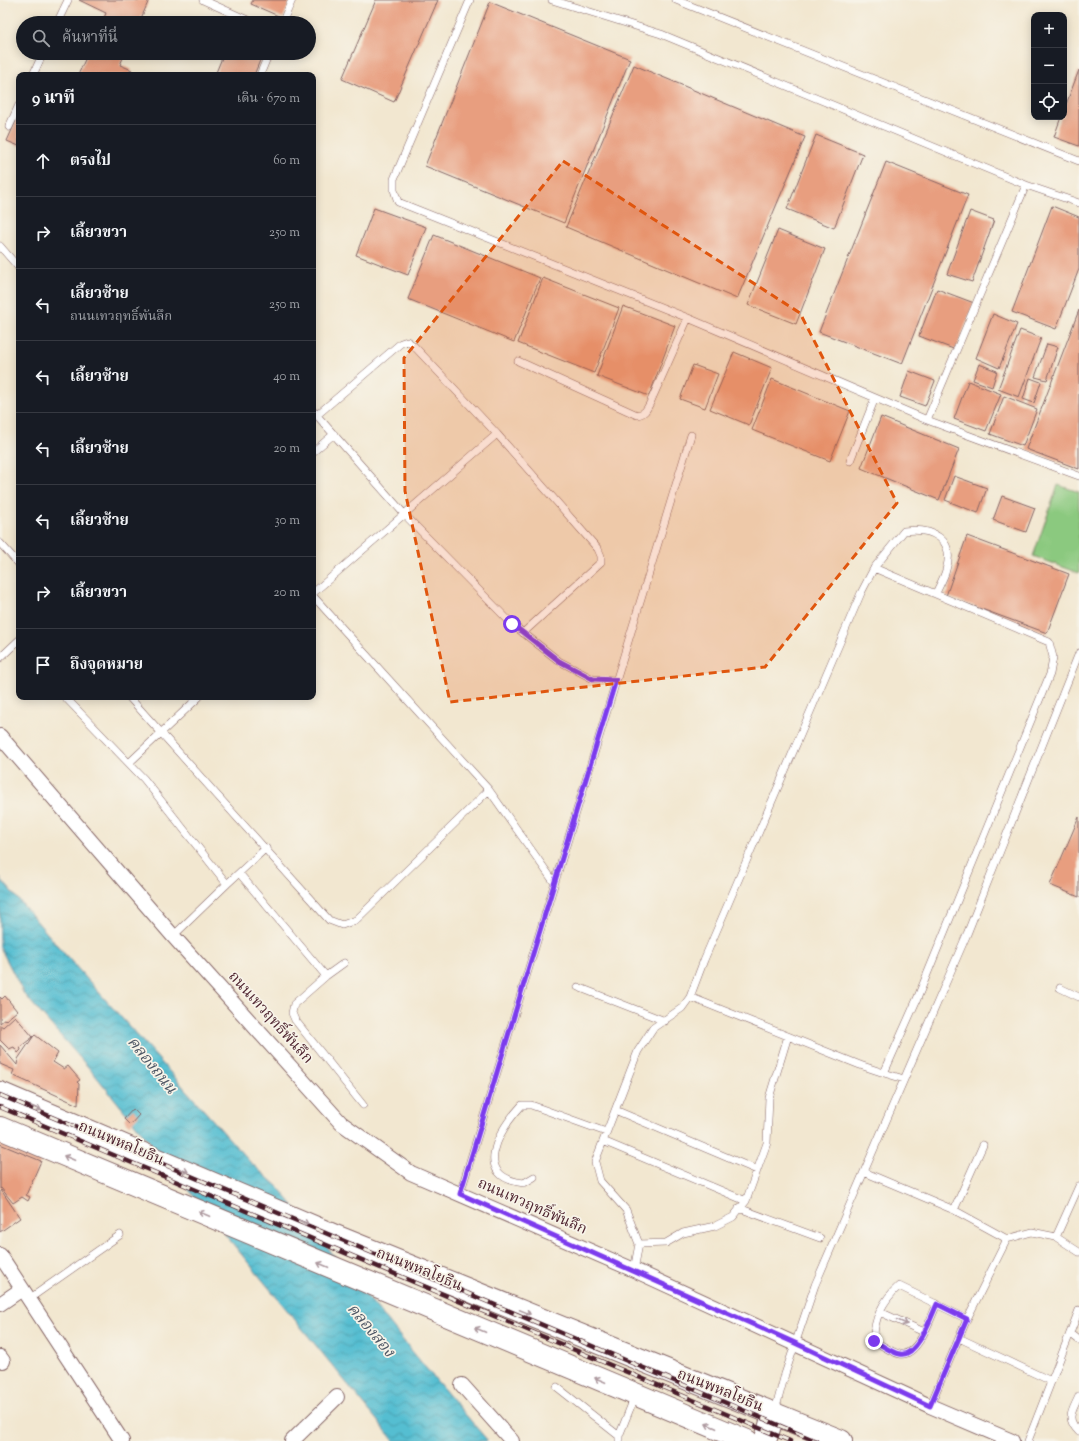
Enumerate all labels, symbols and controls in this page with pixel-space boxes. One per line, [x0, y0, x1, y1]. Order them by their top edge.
map controls [1031, 12, 1067, 120]
button: + [1031, 12, 1067, 48]
search box [16, 16, 316, 60]
icon: search [30, 27, 52, 49]
text: ค้นหาที่นี่ [62, 28, 118, 49]
button: − [1031, 48, 1067, 84]
button: locate [1031, 84, 1067, 120]
text: 9 นาที [32, 87, 75, 111]
text: เดิน · 670 m [237, 90, 300, 108]
icon: ahead [32, 150, 54, 172]
text: ตรงไป [70, 151, 111, 172]
text: 60 m [273, 152, 300, 170]
icon: right [32, 222, 54, 244]
text: เลี้ยวขวา [70, 223, 127, 244]
text: 250 m [269, 224, 300, 242]
text: เลี้ยวซ้าย [70, 284, 129, 305]
icon: left [32, 294, 54, 316]
text: 250 m [269, 296, 300, 314]
text: ถนนเทวฤทธิ์พันลึก [70, 308, 172, 326]
icon: left [32, 366, 54, 388]
text: เลี้ยวซ้าย [70, 367, 129, 388]
text: 40 m [273, 368, 300, 386]
icon: left [32, 438, 54, 460]
text: เลี้ยวซ้าย [70, 439, 129, 460]
text: 20 m [274, 440, 300, 458]
icon: left [32, 510, 54, 532]
text: เลี้ยวซ้าย [70, 511, 129, 532]
text: 30 m [274, 512, 300, 530]
icon: right [32, 582, 54, 604]
text: เลี้ยวขวา [70, 583, 127, 604]
text: 20 m [274, 584, 300, 602]
route start [503, 615, 521, 633]
icon: arrive [32, 654, 54, 676]
text: ถึงจุดหมาย [70, 655, 143, 676]
street label: ถนนเทวฤทธิ์พันลึก [223, 966, 319, 1069]
water label: คลองถนน [121, 1032, 182, 1100]
one-way arrow [30, 1105, 42, 1112]
street label: ถนนพหลโยธิน [75, 1115, 168, 1172]
one-way arrow [63, 1153, 75, 1161]
one-way arrow [177, 1167, 189, 1175]
street label: ถนนเทวฤทธิ์พันลึก [474, 1172, 591, 1241]
one-way arrow [198, 1210, 210, 1218]
one-way arrow [296, 1219, 308, 1226]
street label: ถนนพหลโยธิน [373, 1241, 466, 1297]
one-way arrow [318, 1261, 330, 1268]
water label: คลองสอง [341, 1299, 400, 1364]
one-way arrow [519, 1309, 531, 1317]
one-way arrow [896, 1319, 908, 1326]
one-way arrow [474, 1326, 486, 1333]
route end [865, 1332, 883, 1350]
street label: ถนนพหลโยธิน [674, 1362, 767, 1418]
one-way arrow [594, 1376, 606, 1383]
one-way arrow [705, 1422, 717, 1429]

